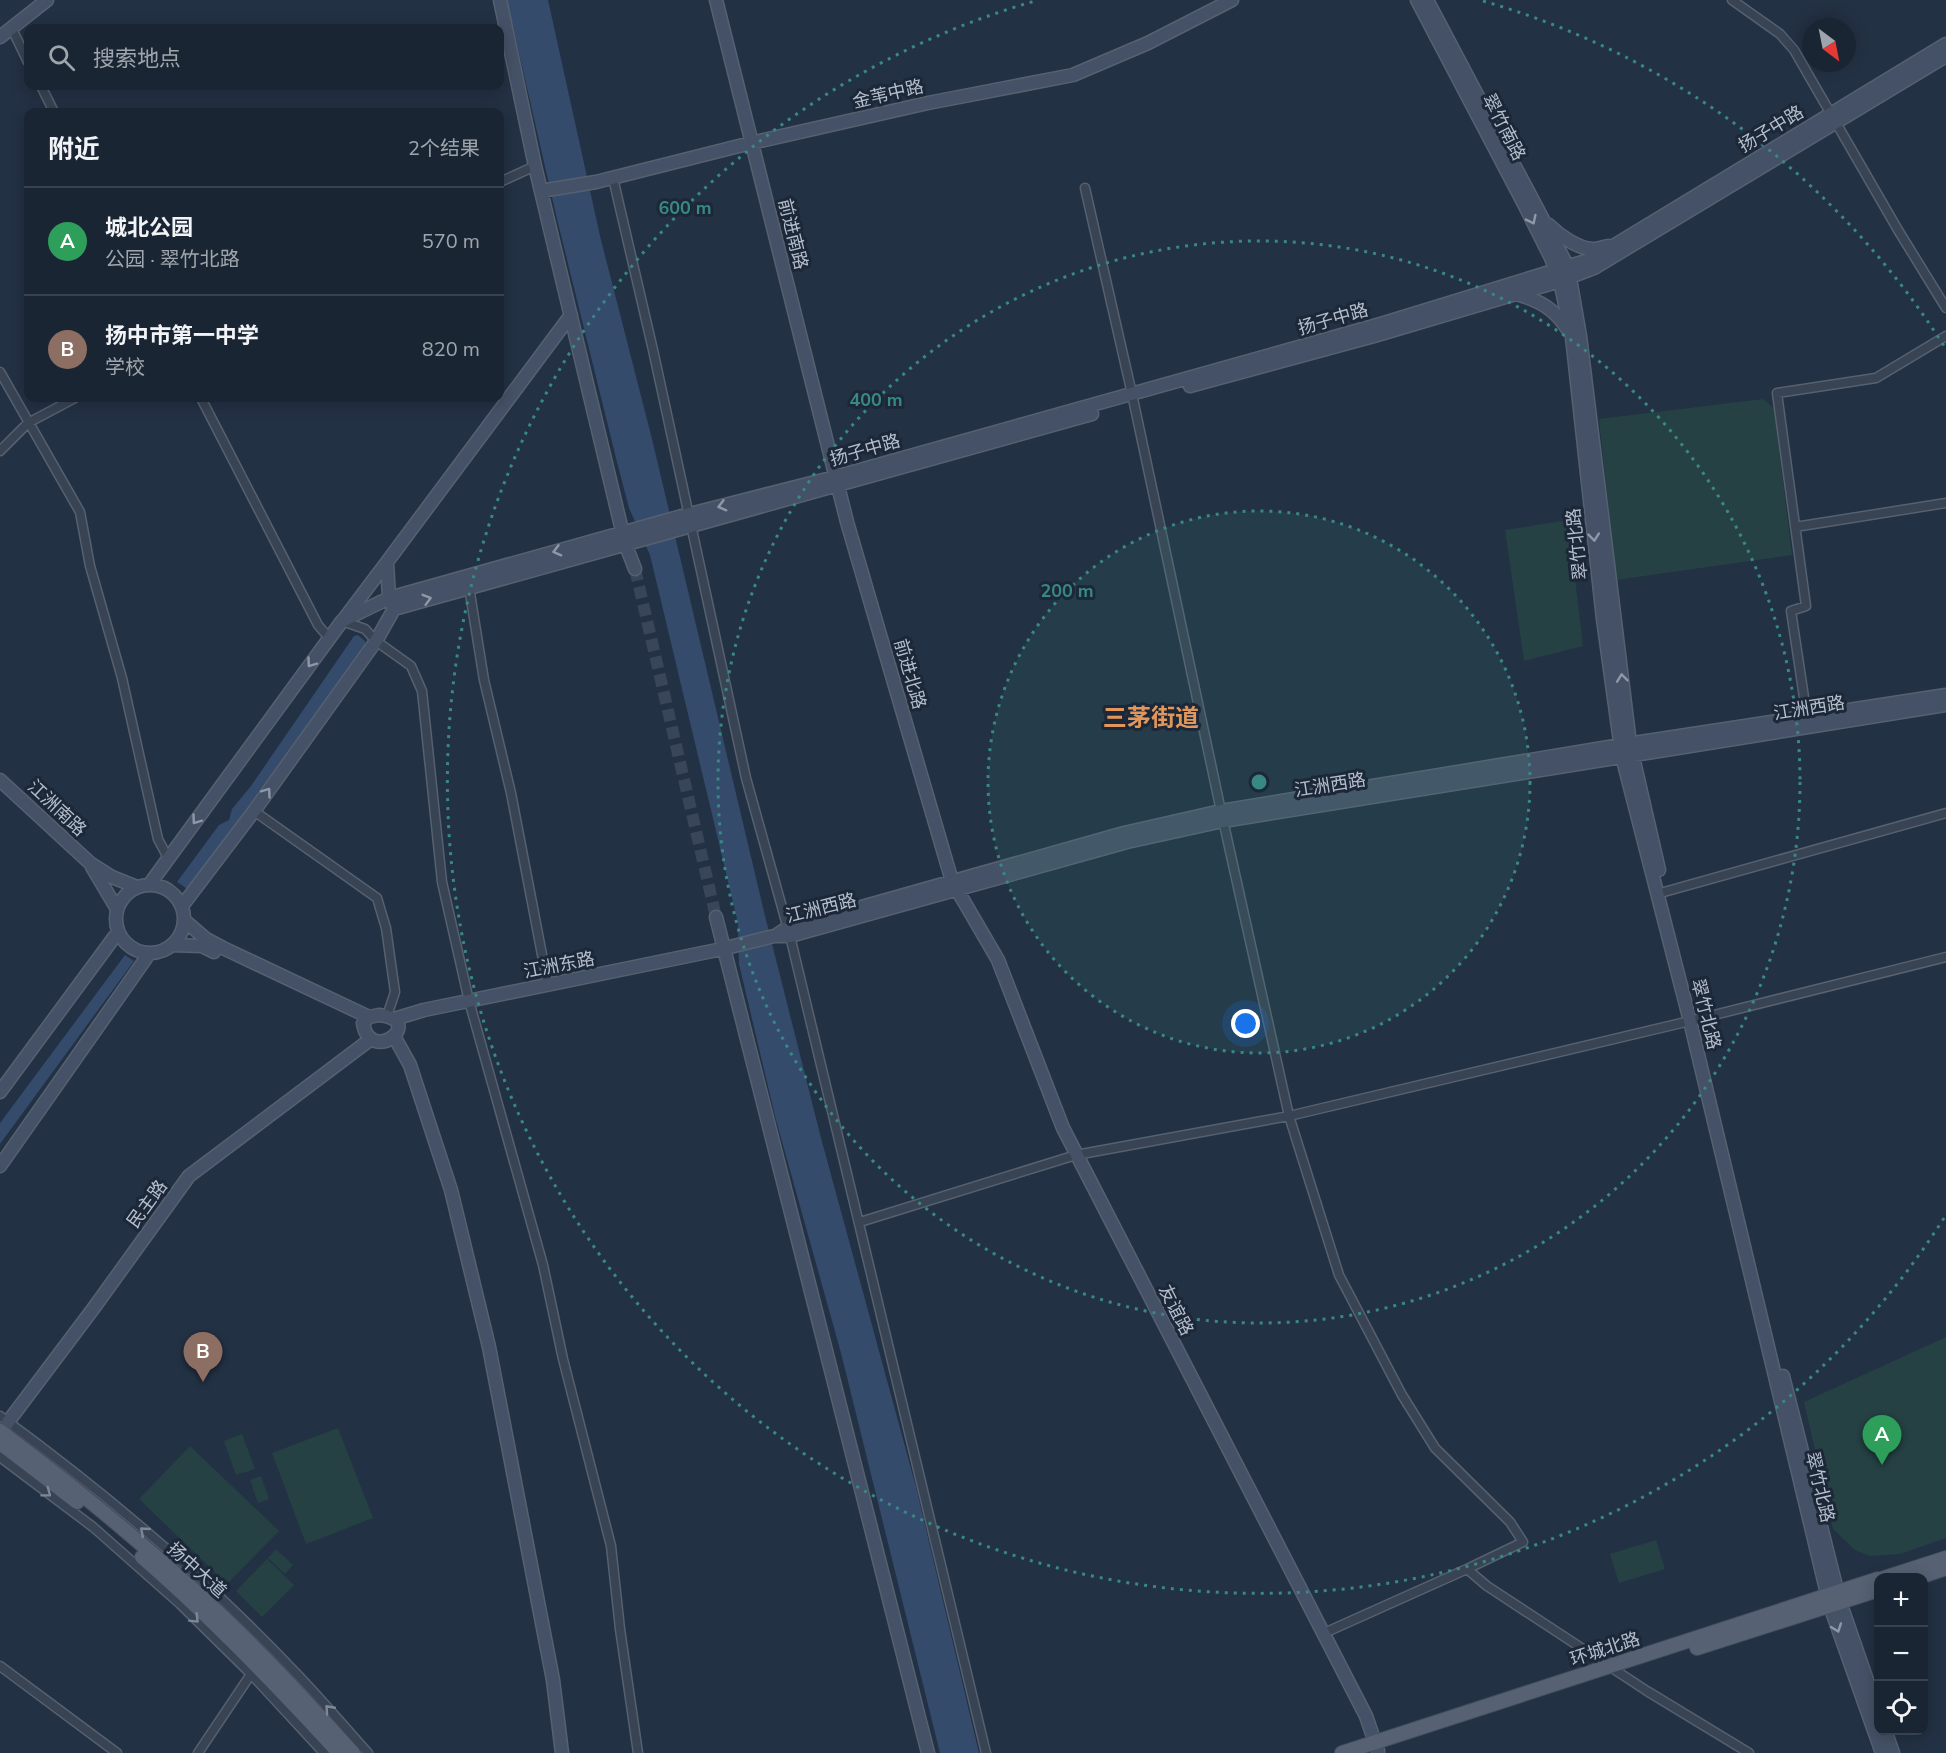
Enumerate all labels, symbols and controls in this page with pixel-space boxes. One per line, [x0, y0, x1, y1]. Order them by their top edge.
north arrow [1802, 18, 1856, 72]
search box [24, 24, 504, 90]
icon: search [45, 41, 78, 74]
text: 搜索地点 [93, 44, 181, 74]
street label: 金苇中路 [850, 74, 926, 114]
street label: 翠竹南路 [1477, 89, 1531, 165]
street label: 扬子中路 [1734, 100, 1808, 158]
text: 附近 [48, 132, 100, 167]
text: 2个结果 [408, 135, 480, 162]
text: 600 m [658, 196, 712, 220]
street label: 前进南路 [773, 196, 813, 272]
text: 城北公园 [105, 213, 193, 243]
one-way arrow [1524, 213, 1536, 224]
text: A [60, 228, 75, 255]
text: 570 m [422, 228, 480, 255]
text: 公园 · 翠竹北路 [105, 246, 240, 273]
street label: 扬子中路 [1295, 298, 1371, 340]
text: 扬中市第一中学 [105, 321, 259, 351]
text: B [61, 336, 74, 363]
text: 820 m [422, 336, 480, 363]
text: 学校 [105, 354, 145, 381]
text: 400 m [849, 388, 903, 412]
street label: 扬子中路 [827, 429, 903, 471]
one-way arrow [718, 499, 728, 511]
street label: 翠竹北路 [1561, 507, 1593, 581]
one-way arrow [1587, 532, 1600, 541]
one-way arrow [553, 544, 563, 557]
text: 200 m [1040, 579, 1094, 603]
one-way arrow [421, 594, 432, 606]
street label: 前进北路 [889, 636, 931, 712]
one-way arrow [307, 656, 318, 667]
one-way arrow [1617, 673, 1629, 683]
street label: 江洲西路 [1772, 691, 1846, 725]
district label: 三茅街道 [1103, 702, 1199, 734]
street label: 江洲西路 [1293, 768, 1367, 802]
centre of rings [1249, 772, 1269, 792]
street label: 江洲南路 [22, 775, 92, 841]
one-way arrow [260, 788, 271, 799]
one-way arrow [192, 814, 203, 825]
street label: 江洲西路 [783, 888, 859, 928]
street label: 江洲东路 [521, 946, 597, 984]
street label: 翠竹北路 [1686, 976, 1726, 1052]
your location [1231, 1009, 1260, 1038]
street label: 民主路 [121, 1175, 173, 1233]
street label: 友谊路 [1153, 1280, 1199, 1340]
pin: B [184, 1332, 222, 1382]
pin: A [1862, 1416, 1902, 1465]
street label: 翠竹北路 [1800, 1449, 1840, 1525]
one-way arrow [40, 1485, 51, 1496]
one-way arrow [140, 1527, 150, 1538]
street label: 扬中大道 [162, 1537, 232, 1603]
map controls [1874, 1573, 1928, 1735]
button: + [1874, 1573, 1928, 1627]
one-way arrow [188, 1611, 199, 1622]
one-way arrow [1830, 1622, 1843, 1632]
street label: 环城北路 [1567, 1626, 1643, 1672]
button: − [1874, 1627, 1928, 1681]
button: locate [1874, 1681, 1928, 1735]
one-way arrow [325, 1706, 336, 1716]

